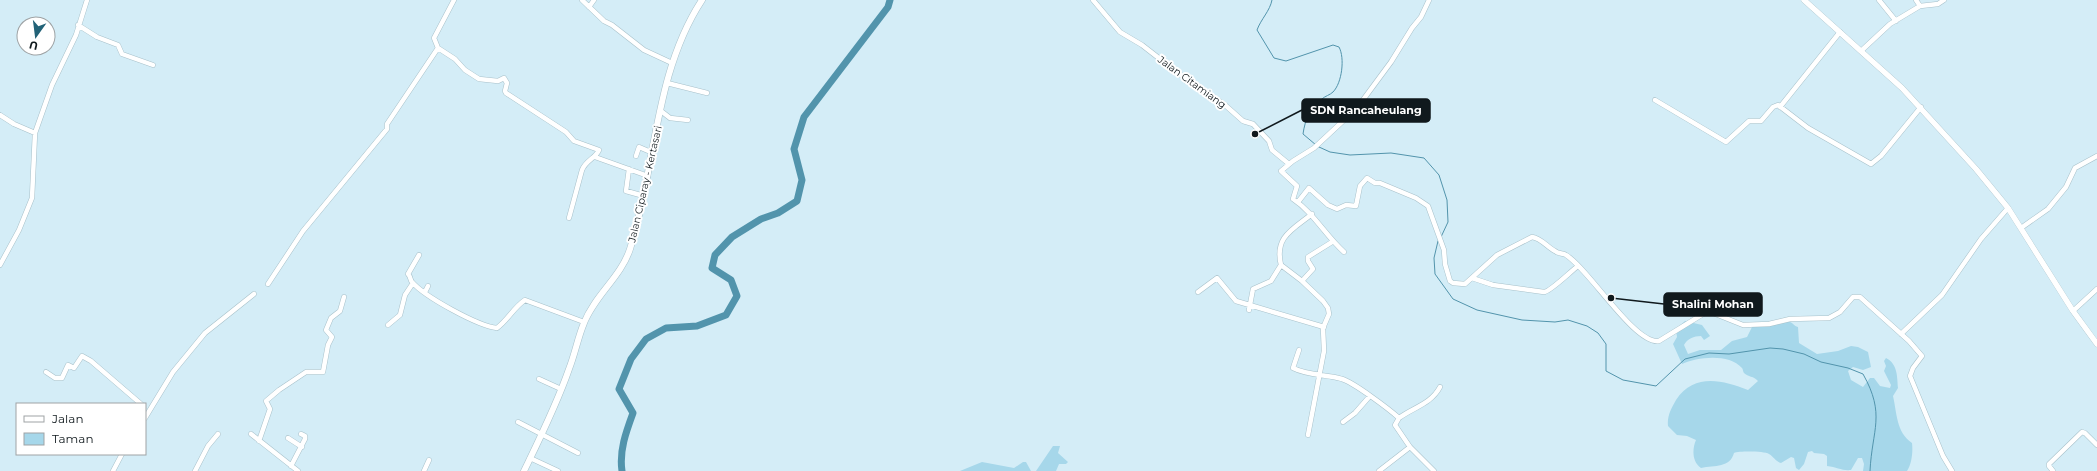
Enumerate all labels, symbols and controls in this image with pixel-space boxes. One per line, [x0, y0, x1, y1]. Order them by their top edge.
north arrow [16, 16, 56, 56]
text: U [28, 38, 39, 54]
street label: Jalan Citamiang [1155, 52, 1229, 111]
callout: SDN Rancaheulang [1302, 99, 1430, 122]
text: SDN Rancaheulang [1310, 103, 1422, 117]
street label: Jalan Ciparay - Kertasari [625, 124, 665, 245]
callout: Shalini Mohan [1664, 293, 1762, 316]
text: Shalini Mohan [1672, 297, 1754, 311]
legend [16, 403, 146, 455]
text: Jalan [51, 411, 84, 426]
text: Taman [52, 431, 94, 446]

